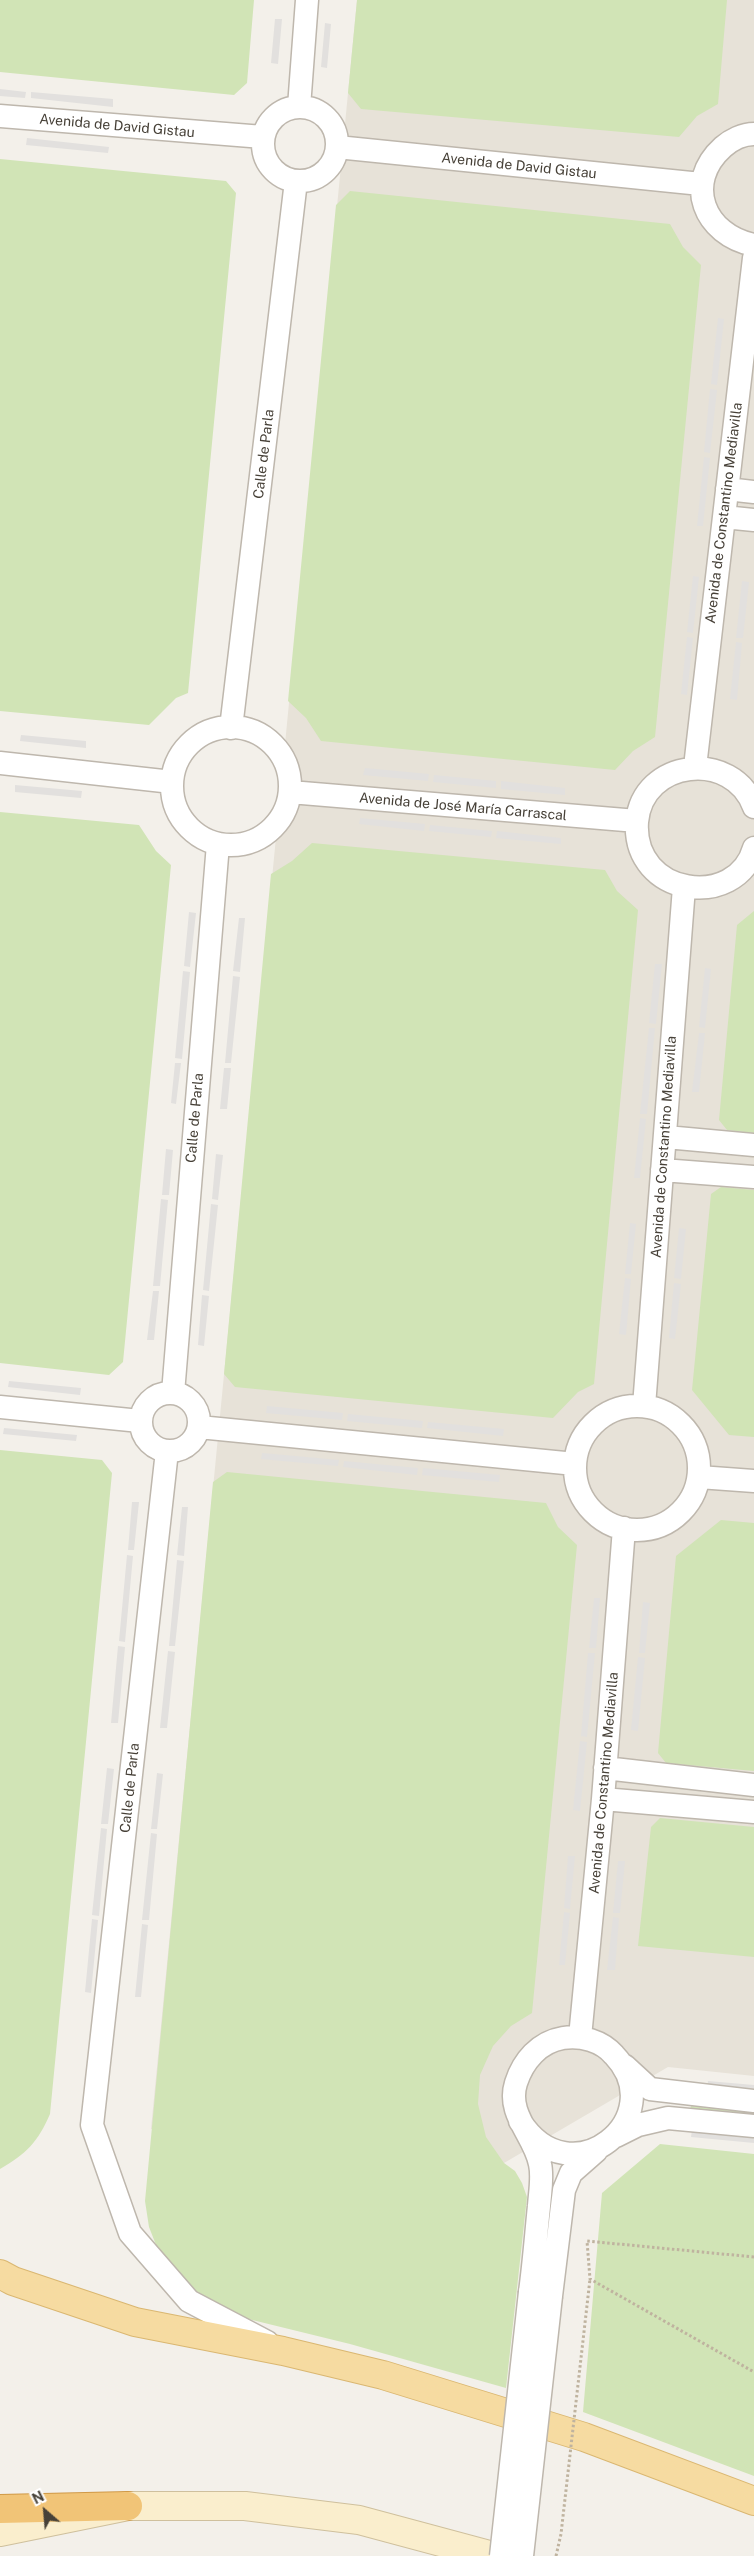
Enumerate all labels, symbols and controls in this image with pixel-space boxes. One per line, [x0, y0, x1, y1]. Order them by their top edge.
street label: Avenida de David Gistau [39, 111, 195, 141]
street label: Avenida de David Gistau [441, 149, 597, 183]
street label: Avenida de Constantino Mediavilla [702, 401, 746, 625]
street label: Calle de Parla [250, 408, 278, 500]
street label: Avenida de José María Carrascal [358, 790, 568, 824]
street label: Avenida de Constantino Mediavilla [648, 1035, 680, 1259]
street label: Calle de Parla [183, 1072, 207, 1164]
street label: Avenida de Constantino Mediavilla [586, 1671, 622, 1895]
street label: Calle de Parla [117, 1742, 143, 1834]
north arrow [20, 2486, 70, 2536]
text: N [30, 2488, 47, 2507]

